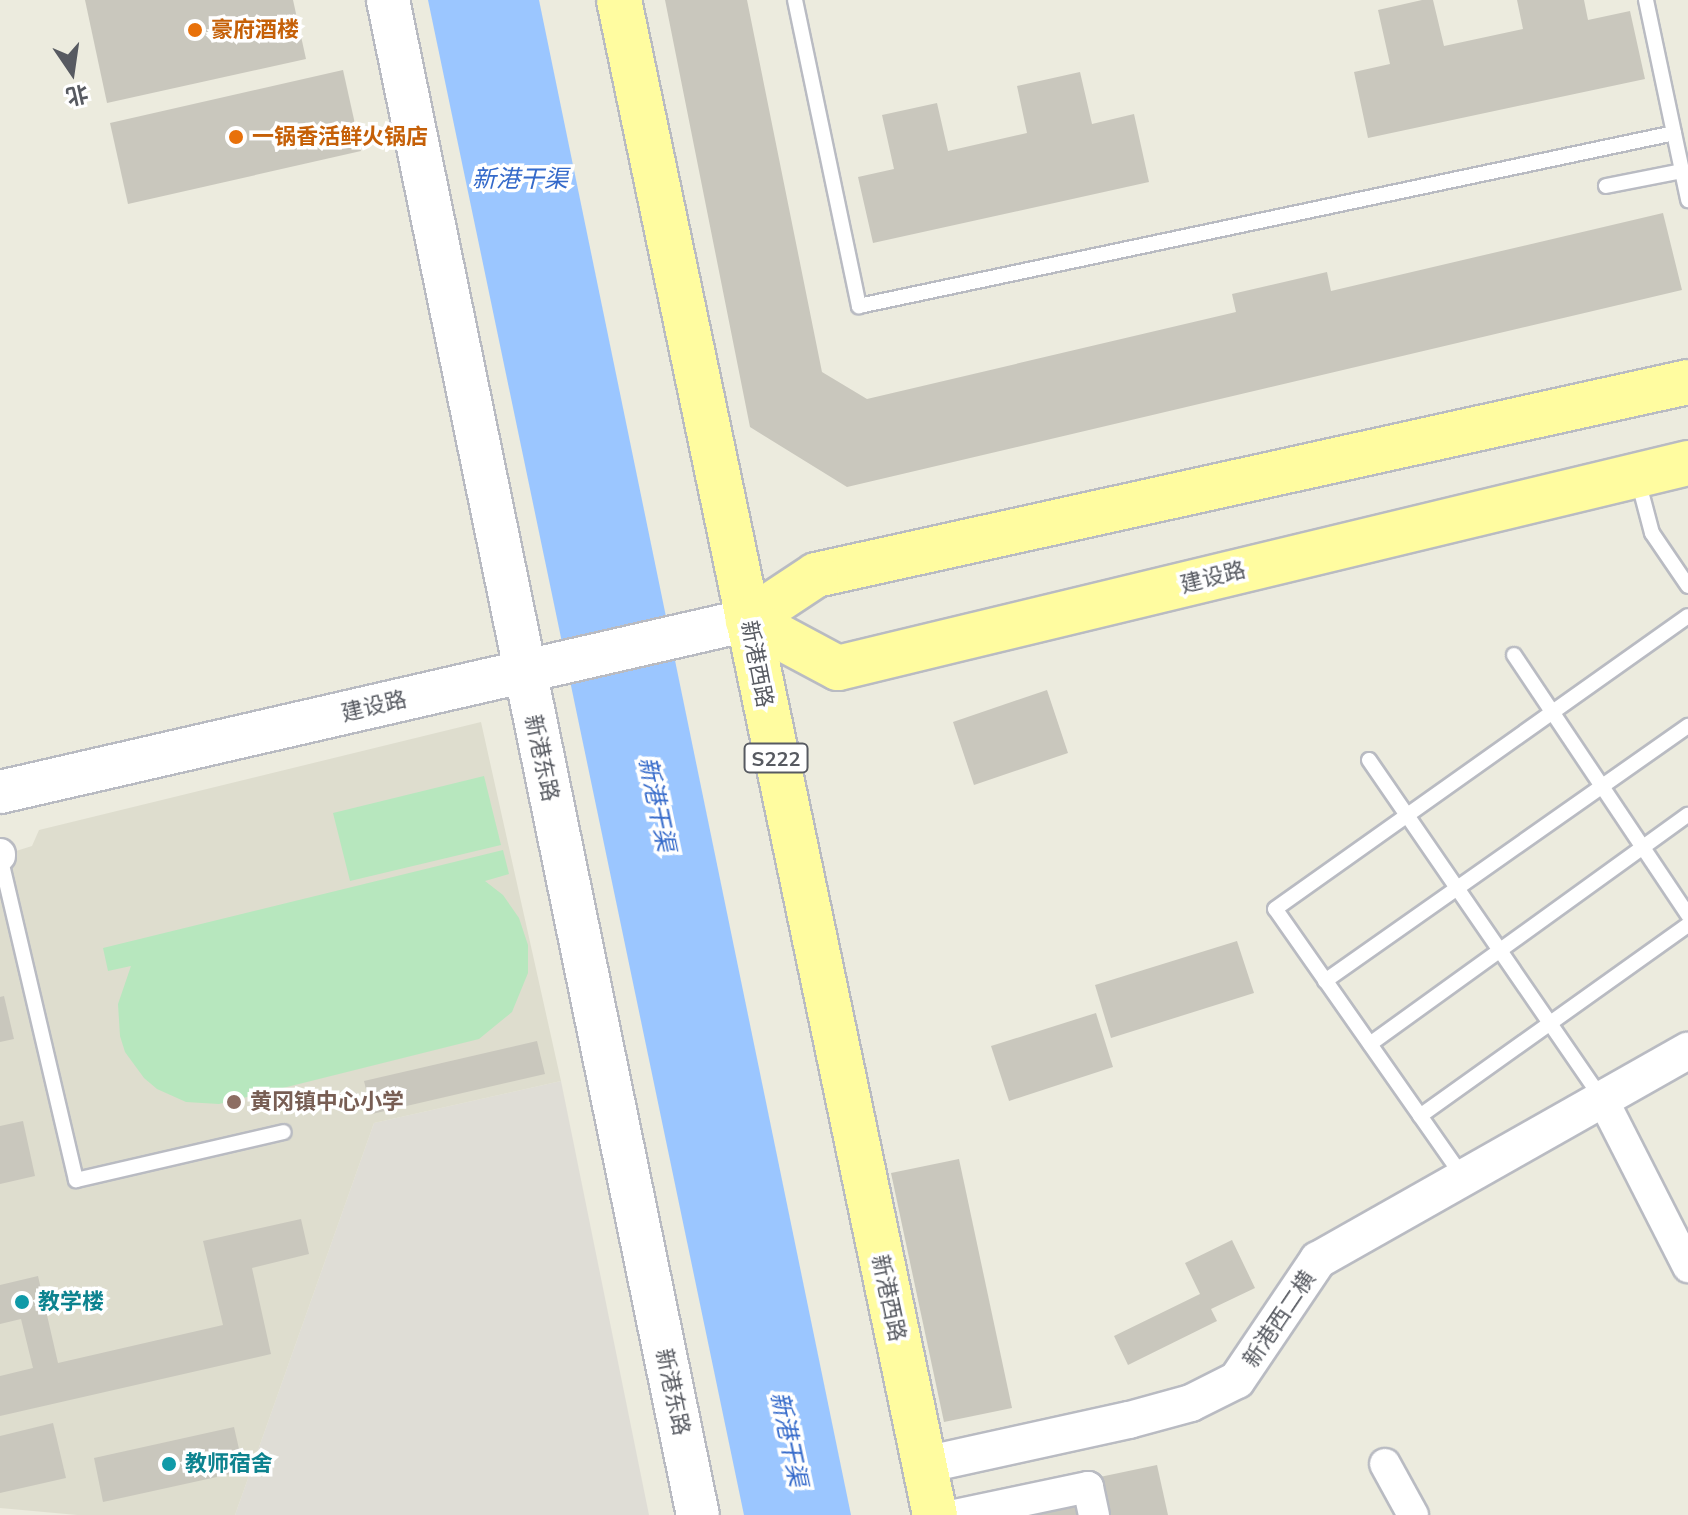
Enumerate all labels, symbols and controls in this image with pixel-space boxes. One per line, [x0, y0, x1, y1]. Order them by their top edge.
place label: 豪府酒楼 [211, 17, 299, 43]
marker: 豪府酒楼 [186, 21, 204, 39]
north arrow [32, 32, 112, 112]
text: 北 [64, 79, 91, 112]
place label: 一锅香活鲜火锅店 [252, 124, 428, 150]
marker: 一锅香活鲜火锅店 [227, 128, 245, 146]
water label: 新港干渠 [472, 165, 568, 193]
street label: 建设路 [1178, 556, 1248, 598]
street label: 新港西路 [736, 618, 778, 710]
street label: 建设路 [339, 686, 409, 726]
street label: 新港东路 [520, 712, 564, 804]
road number: S222 [742, 742, 810, 774]
water label: 新港干渠 [633, 754, 681, 854]
place label: 黄冈镇中心小学 [250, 1089, 404, 1115]
marker: 黄冈镇中心小学 [225, 1093, 243, 1111]
street label: 新港西路 [867, 1252, 911, 1344]
street label: 新港西二横 [1237, 1266, 1321, 1372]
place label: 教学楼 [38, 1289, 104, 1315]
marker: 教学楼 [13, 1293, 31, 1311]
street label: 新港东路 [651, 1346, 695, 1438]
water label: 新港干渠 [765, 1389, 813, 1489]
place label: 教师宿舍 [185, 1451, 273, 1477]
marker: 教师宿舍 [160, 1455, 178, 1473]

